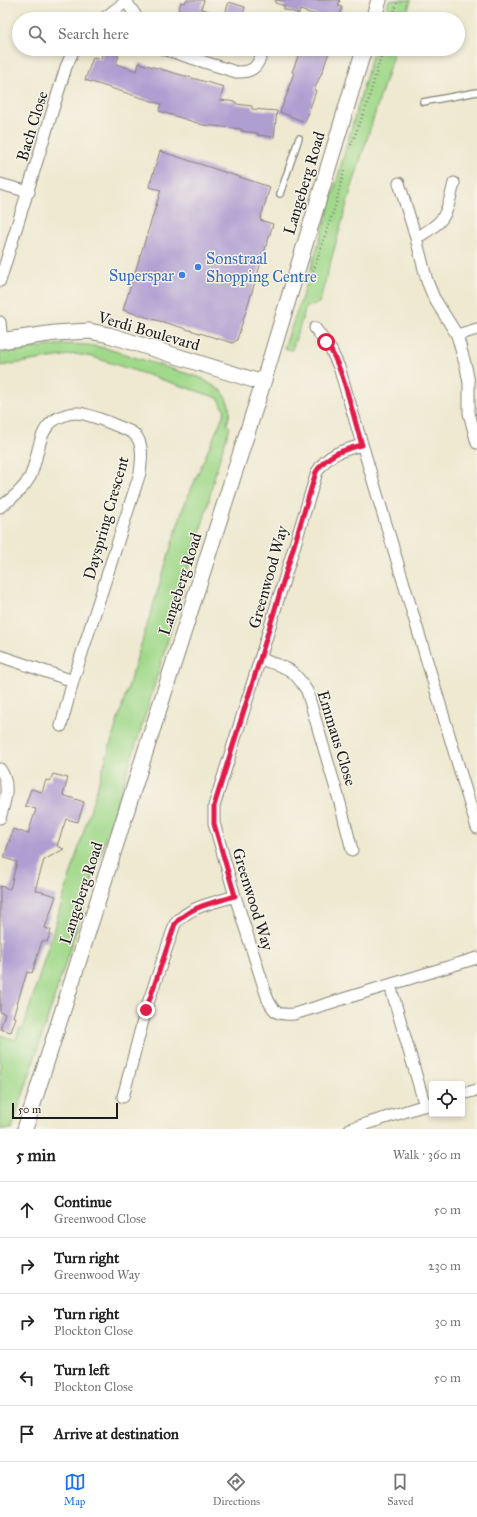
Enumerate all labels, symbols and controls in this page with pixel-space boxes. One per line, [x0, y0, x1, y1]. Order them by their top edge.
search box [12, 12, 465, 56]
icon: search [26, 23, 48, 45]
text: Search here [58, 25, 129, 43]
street label: Bach Close [12, 88, 52, 163]
street label: Langeberg Road [279, 129, 330, 237]
place label: Sonstraal Shopping Centre [206, 249, 317, 287]
marker: Sonstraal Shopping Centre [193, 262, 203, 272]
place label: Superspar [109, 266, 174, 285]
marker: Superspar [177, 270, 187, 280]
street label: Verdi Boulevard [95, 307, 202, 355]
route start [317, 333, 335, 351]
street label: Dayspring Crescent [79, 454, 134, 582]
street label: Greenwood Way [244, 523, 292, 631]
street label: Langeberg Road [154, 530, 206, 638]
street label: Emmaus Close [313, 688, 361, 788]
street label: Langeberg Road [55, 839, 107, 947]
street label: Greenwood Way [228, 845, 278, 953]
route end [137, 1001, 155, 1019]
map controls [429, 1081, 465, 1117]
button: locate [429, 1081, 465, 1117]
scale bar [12, 1101, 118, 1120]
text: 50 m [18, 1103, 41, 1116]
text: 5 min [16, 1145, 56, 1166]
text: Walk · 360 m [393, 1147, 461, 1163]
text: Continue [54, 1193, 112, 1211]
icon: ahead [16, 1199, 38, 1221]
text: 50 m [434, 1202, 461, 1218]
text: Greenwood Close [54, 1211, 146, 1227]
text: Turn right [54, 1249, 119, 1267]
icon: right [16, 1255, 38, 1277]
text: 230 m [428, 1258, 461, 1274]
text: Greenwood Way [54, 1267, 140, 1283]
text: Turn right [54, 1305, 119, 1323]
icon: right [16, 1311, 38, 1333]
text: 30 m [435, 1314, 461, 1330]
text: Plockton Close [54, 1323, 133, 1339]
text: Turn left [54, 1361, 110, 1379]
icon: left [16, 1367, 38, 1389]
text: 50 m [434, 1370, 461, 1386]
text: Plockton Close [54, 1379, 133, 1395]
icon: arrive [16, 1423, 38, 1445]
text: Arrive at destination [54, 1425, 179, 1443]
tab: Map [64, 1471, 86, 1508]
tab: Directions [213, 1471, 260, 1508]
tab: Saved [387, 1471, 413, 1508]

